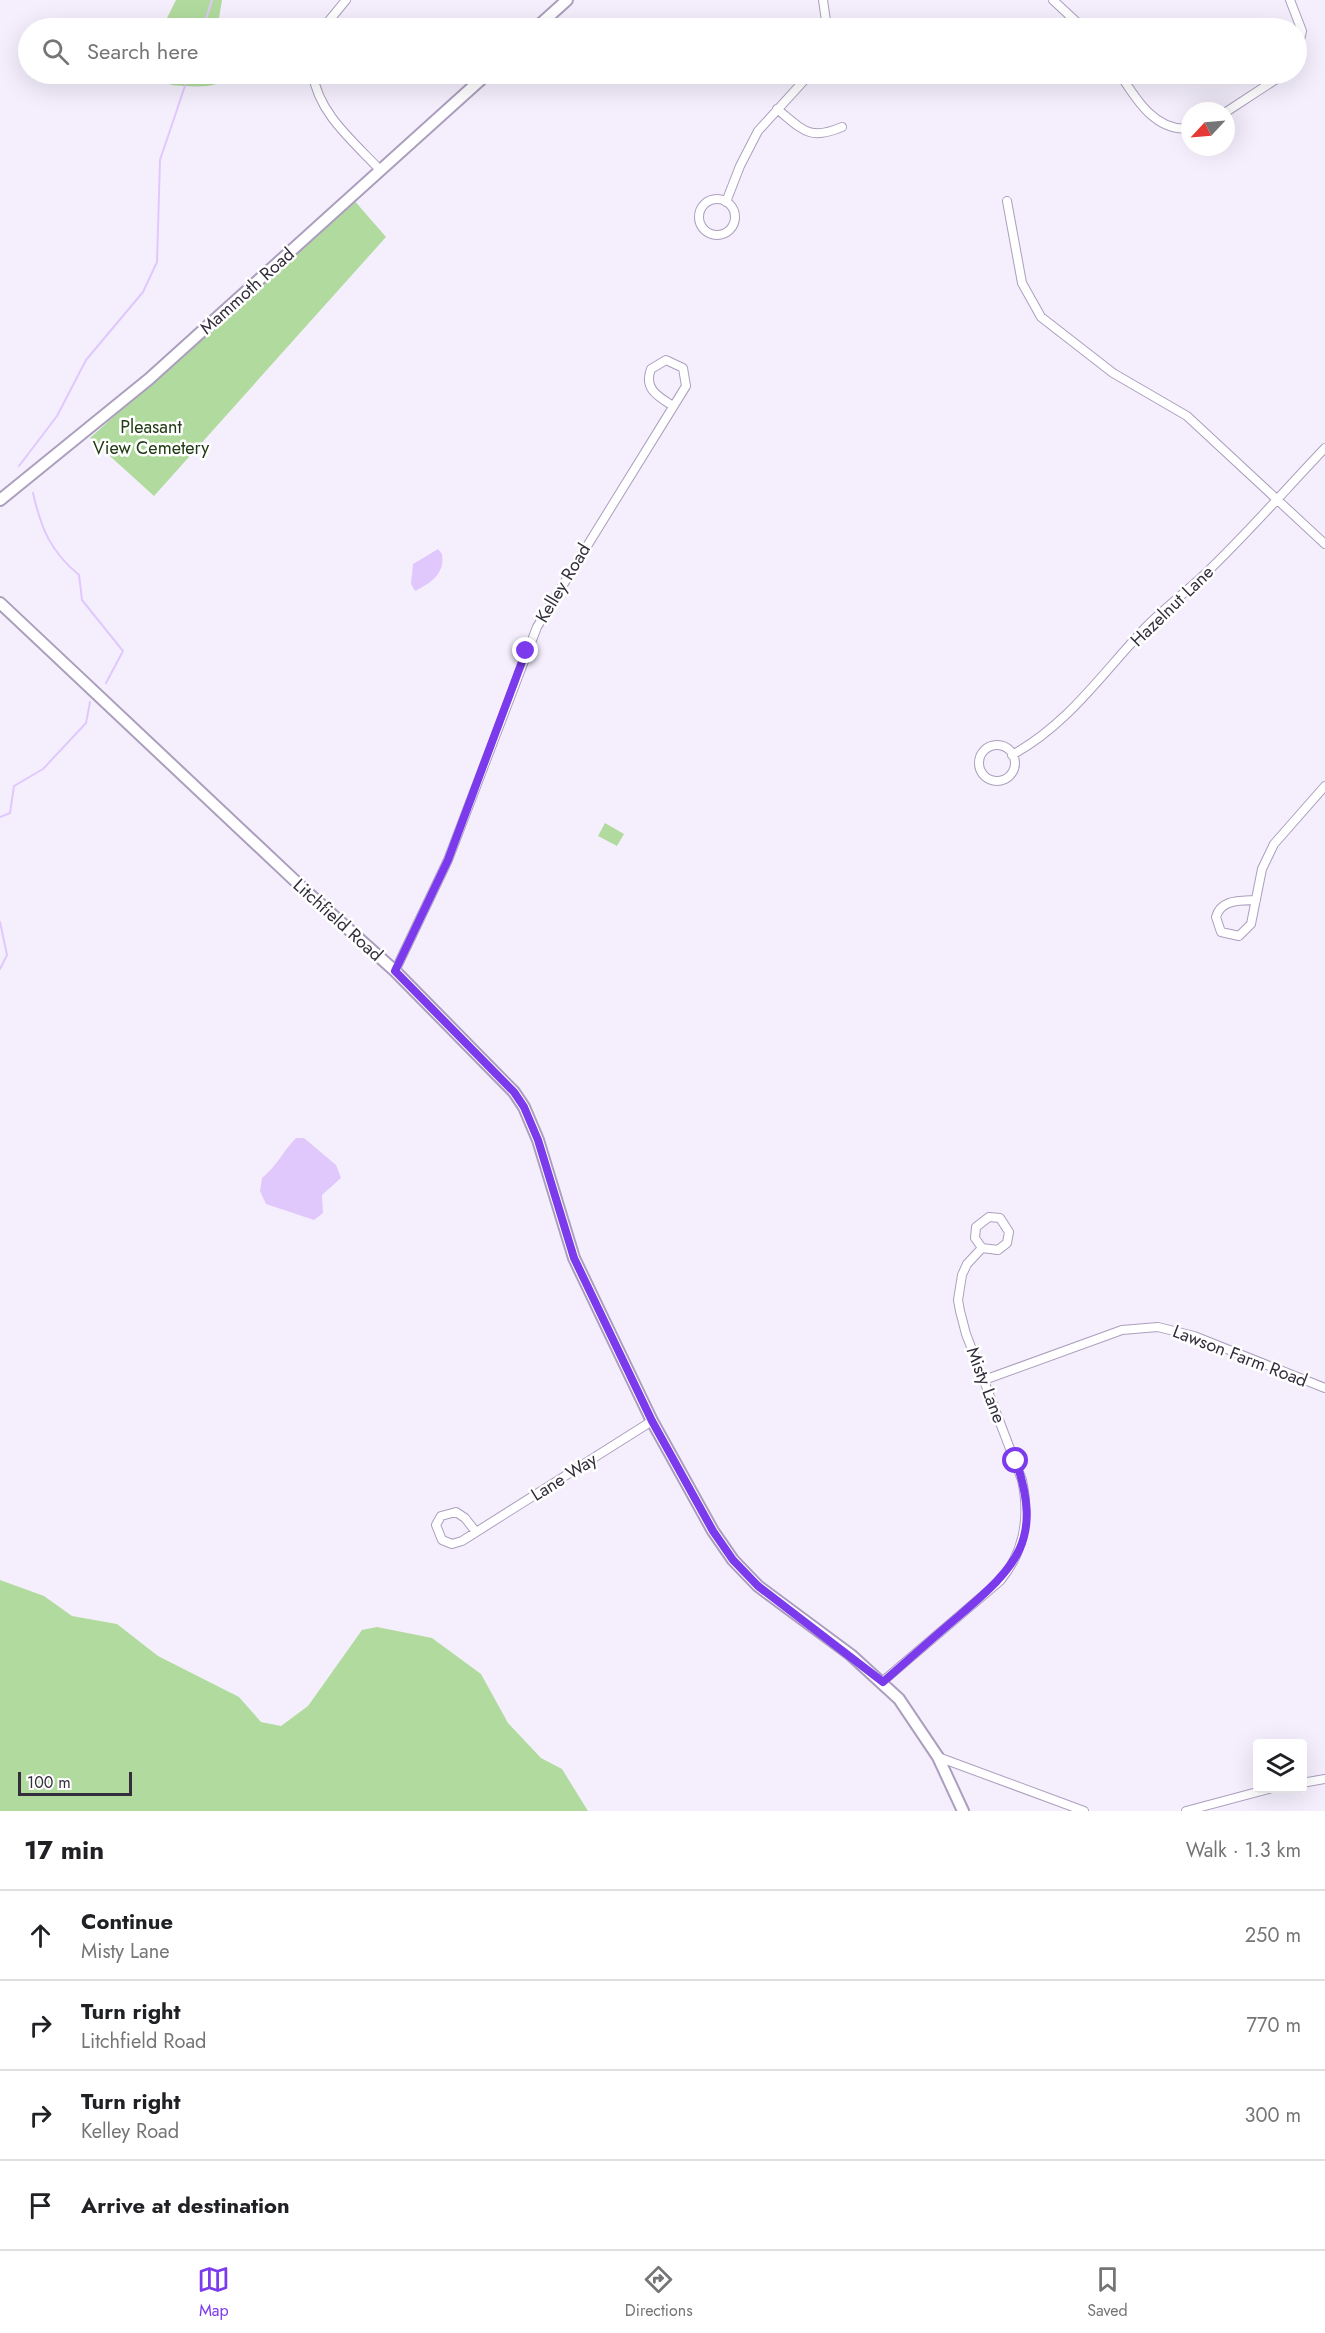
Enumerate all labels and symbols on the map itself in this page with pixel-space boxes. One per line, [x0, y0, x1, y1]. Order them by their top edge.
north arrow [1181, 102, 1235, 156]
street label: Mammoth Road [194, 241, 300, 341]
park label: Pleasant View Cemetery [93, 414, 209, 461]
street label: Kelley Road [529, 538, 597, 628]
street label: Hazelnut Lane [1124, 559, 1220, 653]
route end [512, 637, 538, 663]
street label: Litchfield Road [287, 873, 389, 967]
street label: Lawson Farm Road [1169, 1318, 1311, 1394]
street label: Misty Lane [960, 1343, 1012, 1427]
street label: Lane Way [526, 1446, 602, 1507]
route start [1002, 1447, 1028, 1473]
scale bar [18, 1769, 132, 1796]

